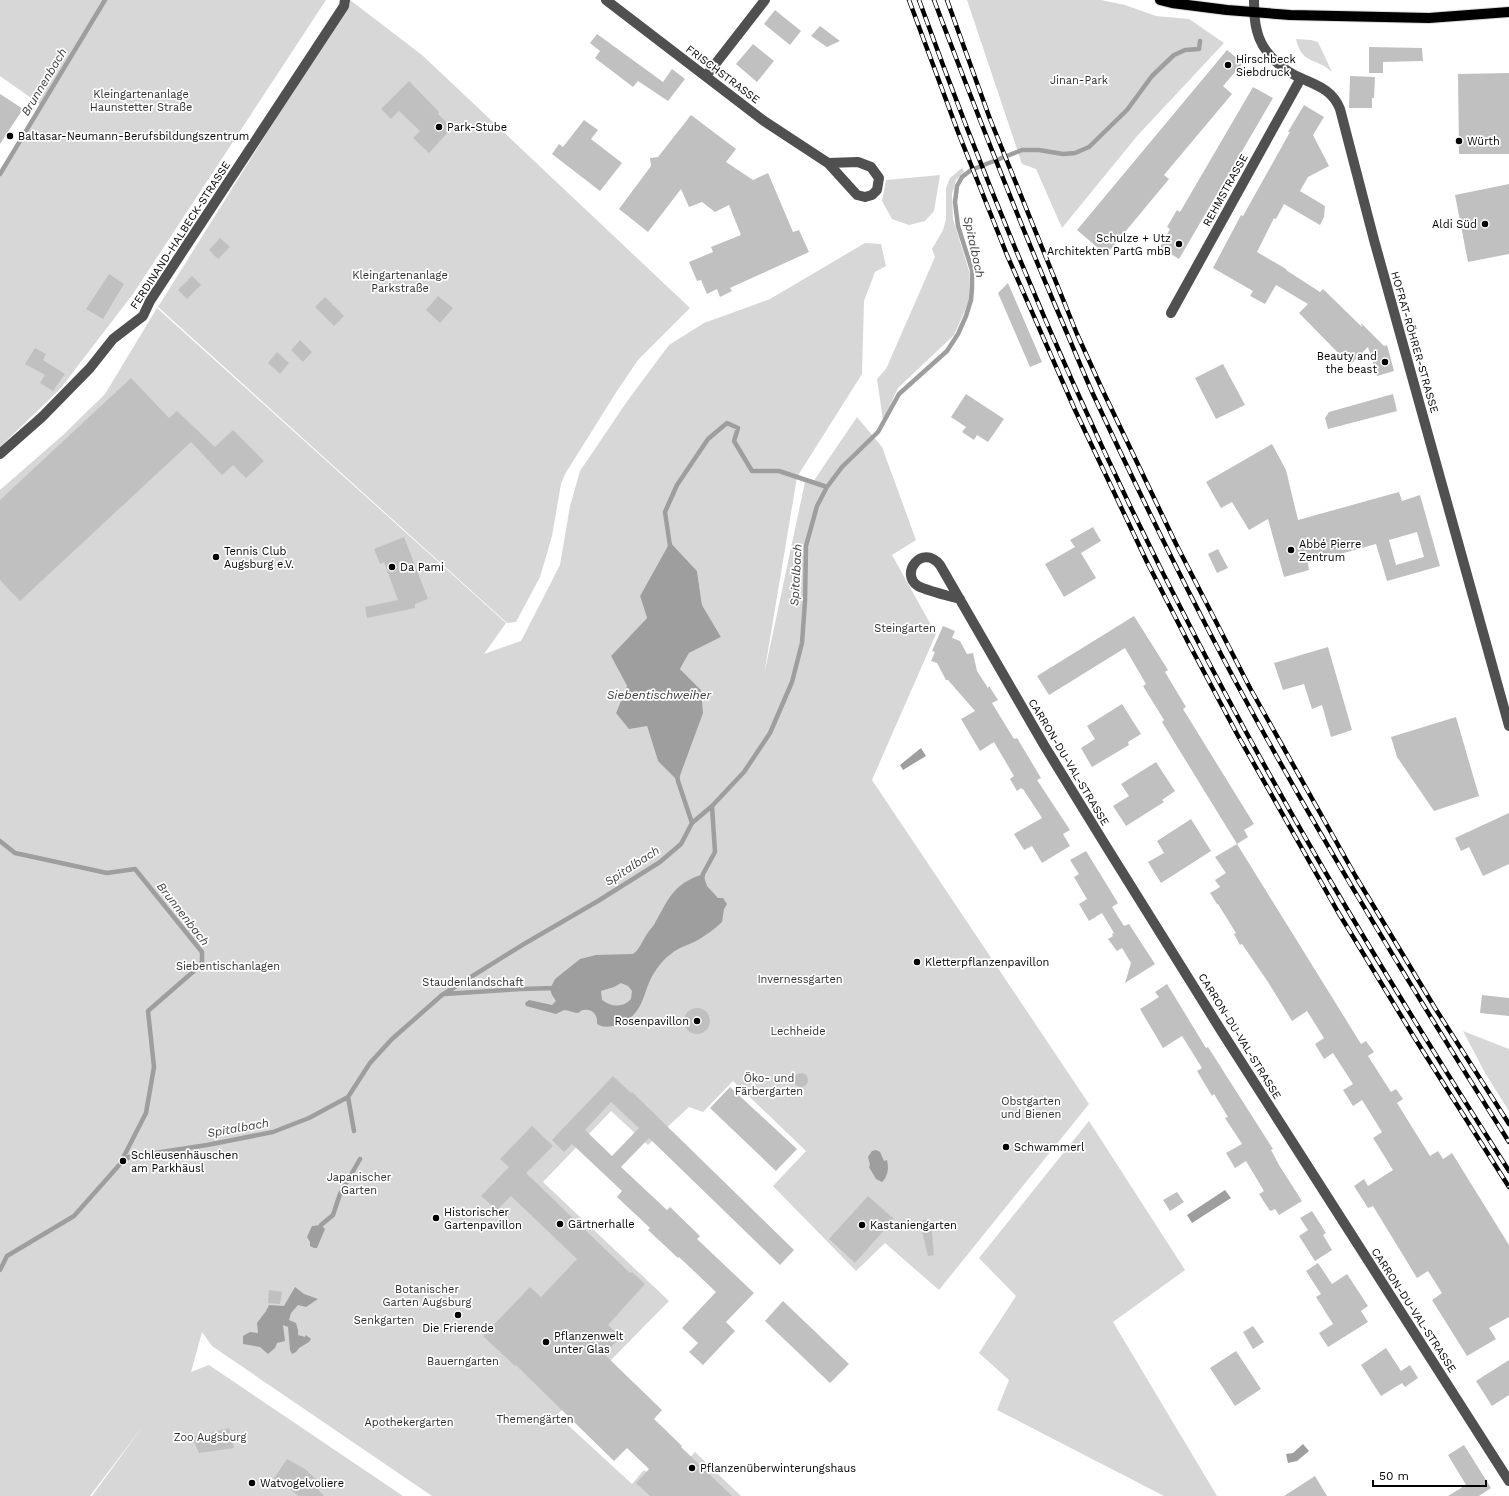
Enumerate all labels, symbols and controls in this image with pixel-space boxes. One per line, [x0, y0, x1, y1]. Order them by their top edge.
street label: FRISCHSTRASSE [683, 42, 762, 106]
water label: Brunnenbach [18, 46, 70, 118]
place label: Hirschbeck Siebdruck [1236, 53, 1296, 79]
marker: Hirschbeck Siebdruck [1223, 60, 1233, 70]
park label: Jinan-Park [1050, 74, 1108, 87]
park label: Kleingartenanlage Haunstetter Straße [90, 88, 192, 114]
place label: Park-Stube [447, 121, 507, 134]
marker: Park-Stube [434, 122, 444, 132]
place label: Baltasar-Neumann-Berufsbildungszentrum [18, 130, 249, 143]
marker: Baltasar-Neumann-Berufsbildungszentrum [5, 131, 15, 141]
place label: Würth [1467, 135, 1500, 148]
marker: Würth [1454, 136, 1464, 146]
street label: REHMSTRASSE [1200, 152, 1251, 229]
street label: FERDINAND-HALBECK-STRASSE [128, 159, 233, 312]
water label: Spitalbach [961, 215, 987, 279]
place label: Aldi Süd [1432, 218, 1477, 231]
marker: Aldi Süd [1480, 219, 1490, 229]
place label: Schulze + Utz Architekten PartG mbB [1047, 232, 1171, 258]
marker: Schulze + Utz Architekten PartG mbB [1174, 239, 1184, 249]
park label: Kleingartenanlage Parkstraße [352, 269, 448, 295]
street label: HOFRAT-RÖHRER-STRASSE [1388, 269, 1442, 415]
place label: Beauty and the beast [1317, 350, 1377, 376]
marker: Beauty and the beast [1380, 357, 1390, 367]
place label: Abbé Pierre Zentrum [1299, 538, 1361, 564]
water label: Spitalbach [787, 543, 805, 607]
place label: Tennis Club Augsburg e.V. [224, 545, 294, 571]
marker: Abbé Pierre Zentrum [1286, 545, 1296, 555]
marker: Tennis Club Augsburg e.V. [211, 552, 221, 562]
place label: Da Pami [400, 561, 444, 574]
marker: Da Pami [387, 562, 397, 572]
park label: Steingarten [874, 622, 936, 635]
water label: Siebentischweiher [607, 688, 713, 702]
street label: CARRON-DU-VAL-STRASSE [1025, 696, 1112, 828]
water label: Spitalbach [602, 843, 662, 889]
water label: Brunnenbach [154, 880, 212, 948]
place label: Kletterpflanzenpavillon [925, 956, 1049, 969]
marker: Kletterpflanzenpavillon [912, 957, 922, 967]
park label: Siebentischanlagen [176, 960, 280, 973]
street label: CARRON-DU-VAL-STRASSE [1195, 971, 1284, 1101]
park label: Invernessgarten [757, 973, 843, 986]
park label: Staudenlandschaft [422, 976, 524, 989]
place label: Rosenpavillon [615, 1015, 689, 1028]
marker: Rosenpavillon [692, 1016, 702, 1026]
park label: Lechheide [770, 1025, 826, 1038]
park label: Öko- und Färbergarten [735, 1071, 803, 1098]
park label: Obstgarten und Bienen [1001, 1095, 1061, 1121]
water label: Spitalbach [206, 1116, 270, 1140]
place label: Schwammerl [1014, 1141, 1085, 1154]
marker: Schwammerl [1001, 1142, 1011, 1152]
place label: Schleusenhäuschen am Parkhäusl [131, 1149, 238, 1175]
marker: Schleusenhäuschen am Parkhäusl [118, 1156, 128, 1166]
park label: Japanischer Garten [327, 1171, 392, 1197]
place label: Historischer Gartenpavillon [444, 1206, 522, 1232]
marker: Historischer Gartenpavillon [431, 1213, 441, 1223]
place label: Gärtnerhalle [568, 1218, 635, 1231]
marker: Gärtnerhalle [555, 1219, 565, 1229]
place label: Kastaniengarten [870, 1219, 957, 1232]
marker: Kastaniengarten [857, 1220, 867, 1230]
street label: CARRON-DU-VAL-STRASSE [1368, 1246, 1459, 1375]
park label: Botanischer Garten Augsburg [383, 1283, 472, 1309]
marker: Die Frierende [453, 1310, 463, 1320]
park label: Senkgarten [354, 1314, 414, 1327]
place label: Die Frierende [422, 1322, 494, 1335]
place label: Pflanzenwelt unter Glas [554, 1330, 624, 1356]
marker: Pflanzenwelt unter Glas [541, 1337, 551, 1347]
park label: Bauerngarten [427, 1355, 499, 1368]
park label: Themengärten [496, 1413, 574, 1426]
park label: Apothekergarten [364, 1416, 454, 1429]
park label: Zoo Augsburg [174, 1431, 246, 1444]
place label: Pflanzenüberwinterungshaus [700, 1462, 856, 1475]
scale bar [1373, 1462, 1486, 1488]
marker: Pflanzenüberwinterungshaus [687, 1463, 697, 1473]
text: 50 m [1379, 1469, 1409, 1483]
place label: Watvogelvoliere [260, 1477, 344, 1490]
marker: Watvogelvoliere [247, 1478, 257, 1488]

